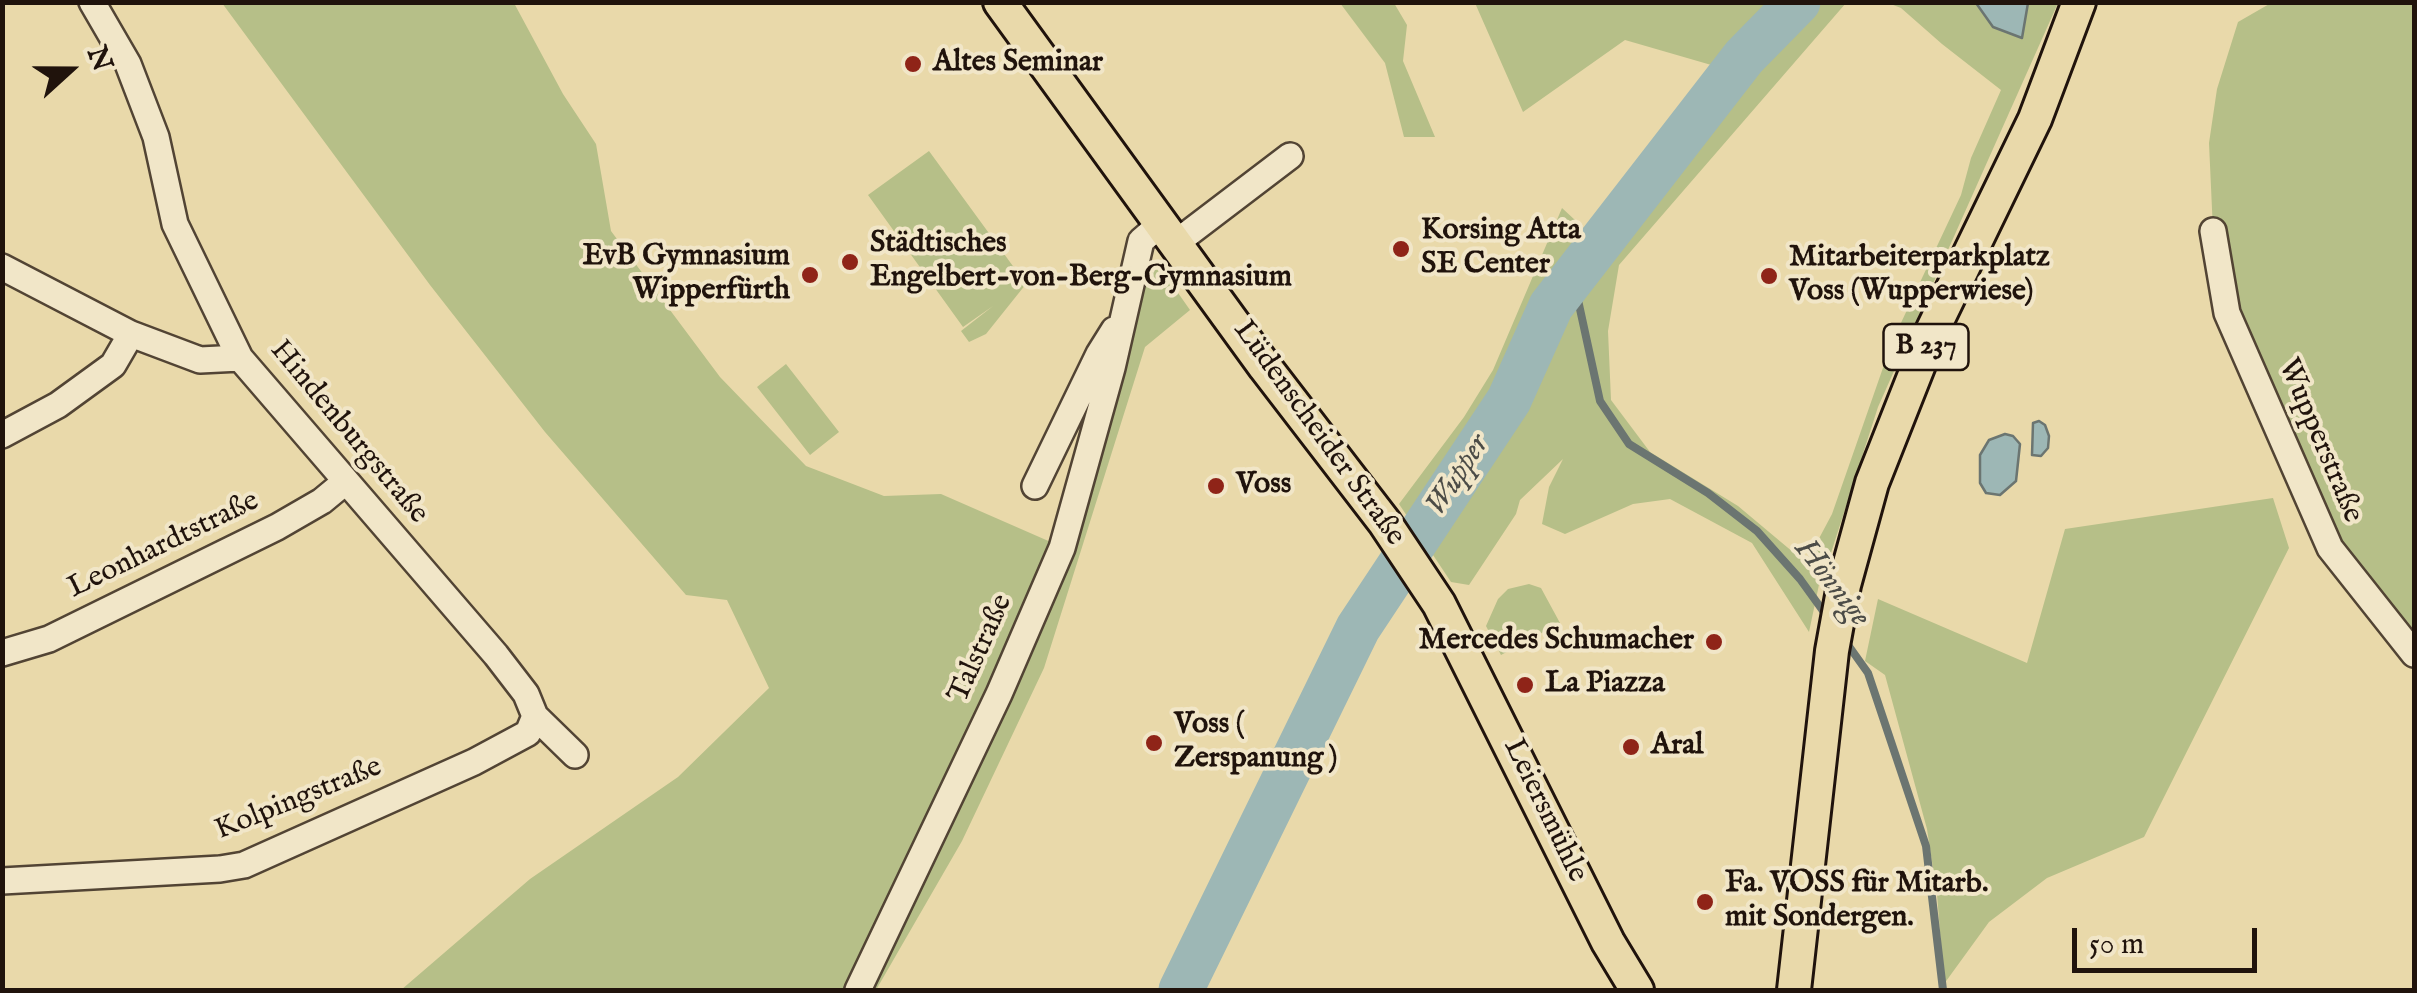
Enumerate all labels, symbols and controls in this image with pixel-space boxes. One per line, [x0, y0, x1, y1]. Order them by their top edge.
north arrow [20, 20, 120, 120]
text: N [78, 41, 119, 77]
place label: Altes Seminar [933, 46, 1103, 82]
marker: Altes Seminar [902, 53, 924, 75]
place label: Korsing Atta SE Center [1421, 214, 1581, 284]
place label: Städtisches Engelbert-von-Berg-Gymnasium [870, 227, 1292, 298]
marker: Korsing Atta SE Center [1390, 238, 1412, 260]
place label: EvB Gymnasium Wipperfürth [582, 240, 790, 310]
place label: Mitarbeiterparkplatz Voss (Wupperwiese) [1789, 241, 2050, 312]
marker: Städtisches Engelbert-von-Berg-Gymnasium [839, 251, 861, 273]
marker: EvB Gymnasium Wipperfürth [799, 264, 821, 286]
marker: Mitarbeiterparkplatz Voss (Wupperwiese) [1758, 265, 1780, 287]
street label: Lüdenscheider Straße [1224, 314, 1412, 554]
road number: B 237 [1884, 324, 1968, 370]
street label: Hindenburgstraße [261, 334, 435, 532]
street label: Wupperstraße [2268, 354, 2370, 528]
water label: Wupper [1419, 428, 1499, 524]
place label: Voss [1236, 468, 1291, 504]
marker: Voss [1205, 475, 1227, 497]
street label: Leonhardtstraße [63, 484, 265, 608]
water label: Hönnige [1785, 532, 1877, 636]
street label: Talstraße [942, 589, 1022, 709]
place label: Mercedes Schumacher [1418, 624, 1694, 660]
marker: Mercedes Schumacher [1703, 631, 1725, 653]
place label: La Piazza [1545, 667, 1665, 703]
marker: La Piazza [1514, 674, 1536, 696]
place label: Voss ( Zerspanung ) [1174, 708, 1337, 778]
place label: Aral [1651, 729, 1703, 765]
marker: Voss ( Zerspanung ) [1143, 732, 1165, 754]
street label: Leiersmühle [1494, 734, 1594, 888]
marker: Aral [1620, 736, 1642, 758]
street label: Kolpingstraße [211, 750, 387, 850]
place label: Fa. VOSS für Mitarb. mit Sondergen. [1725, 867, 1988, 938]
marker: Fa. VOSS für Mitarb. mit Sondergen. [1694, 891, 1716, 913]
scale bar [2077, 908, 2262, 970]
text: 50 m [2089, 926, 2144, 964]

